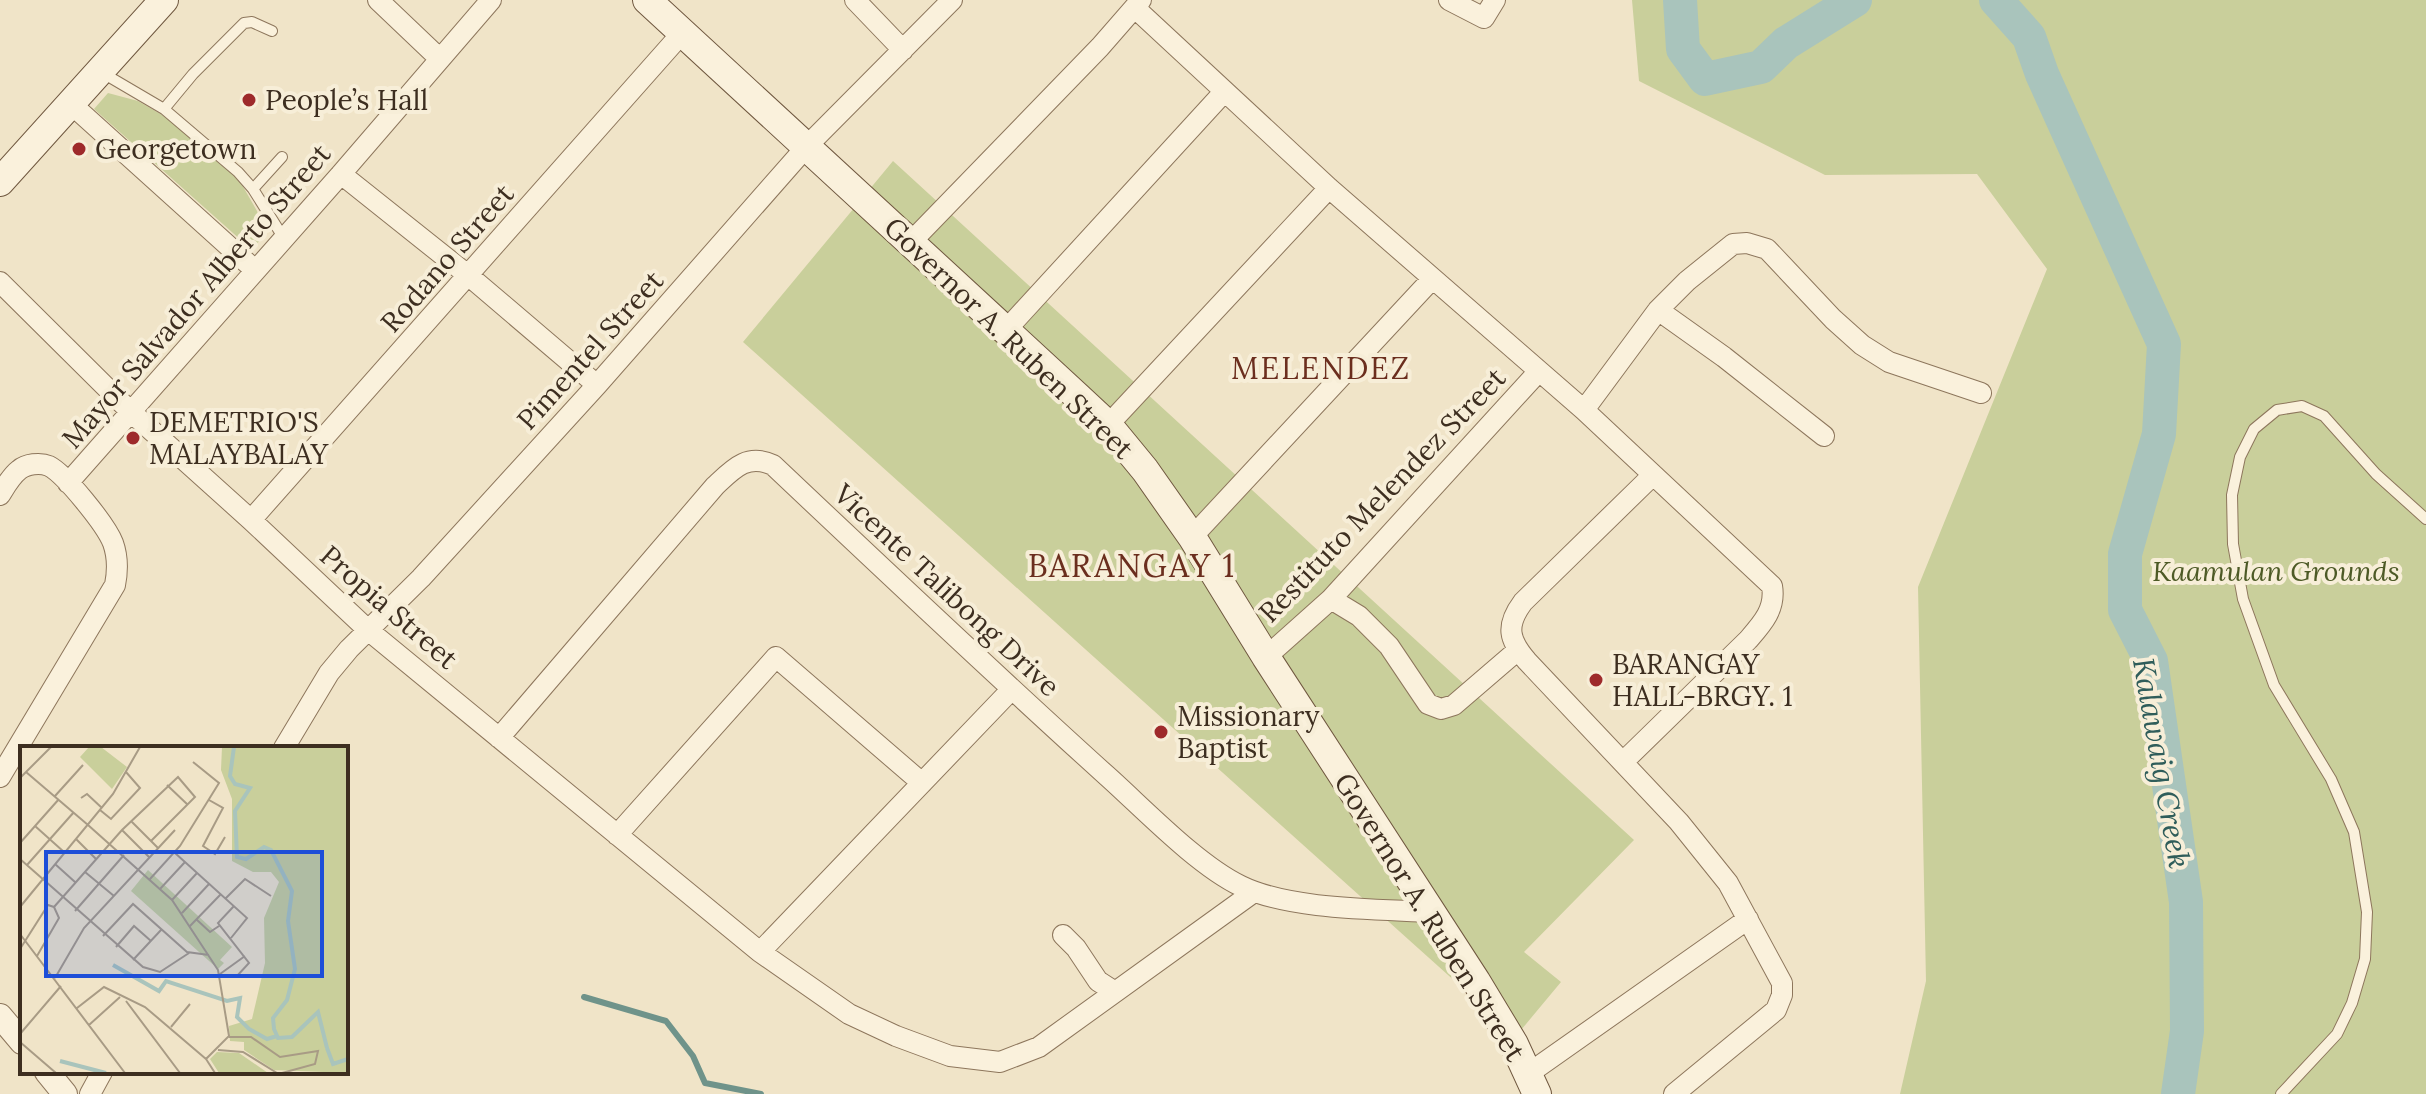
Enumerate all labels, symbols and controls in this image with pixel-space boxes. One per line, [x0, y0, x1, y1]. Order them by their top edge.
place label: People’s Hall [265, 82, 428, 118]
marker: People’s Hall [240, 91, 258, 109]
place label: Georgetown [95, 131, 256, 167]
street label: Mayor Salvador Alberto Street [54, 136, 338, 456]
marker: Georgetown [70, 140, 88, 158]
street label: Rodano Street [373, 176, 521, 340]
street label: Governor A. Ruben Street [877, 209, 1141, 467]
street label: Pimentel Street [509, 263, 671, 437]
district label: MELENDEZ [1231, 349, 1411, 387]
street label: Restituto Melendez Street [1251, 360, 1513, 630]
place label: DEMETRIO'S MALAYBALAY [149, 404, 330, 472]
marker: DEMETRIO'S MALAYBALAY [124, 429, 142, 447]
street label: Vicente Talibong Drive [826, 475, 1067, 704]
street label: Propia Street [313, 537, 465, 677]
district label: BARANGAY 1 [1028, 545, 1236, 586]
park label: Kaamulan Grounds [2152, 553, 2400, 589]
place label: BARANGAY HALL-BRGY. 1 [1612, 646, 1793, 714]
water label: Kalawaig Creek [2125, 655, 2199, 871]
marker: BARANGAY HALL-BRGY. 1 [1587, 671, 1605, 689]
place label: Missionary Baptist [1177, 698, 1320, 766]
marker: Missionary Baptist [1152, 723, 1170, 741]
inset map [20, 746, 348, 1074]
street label: Governor A. Ruben Street [1326, 766, 1534, 1068]

